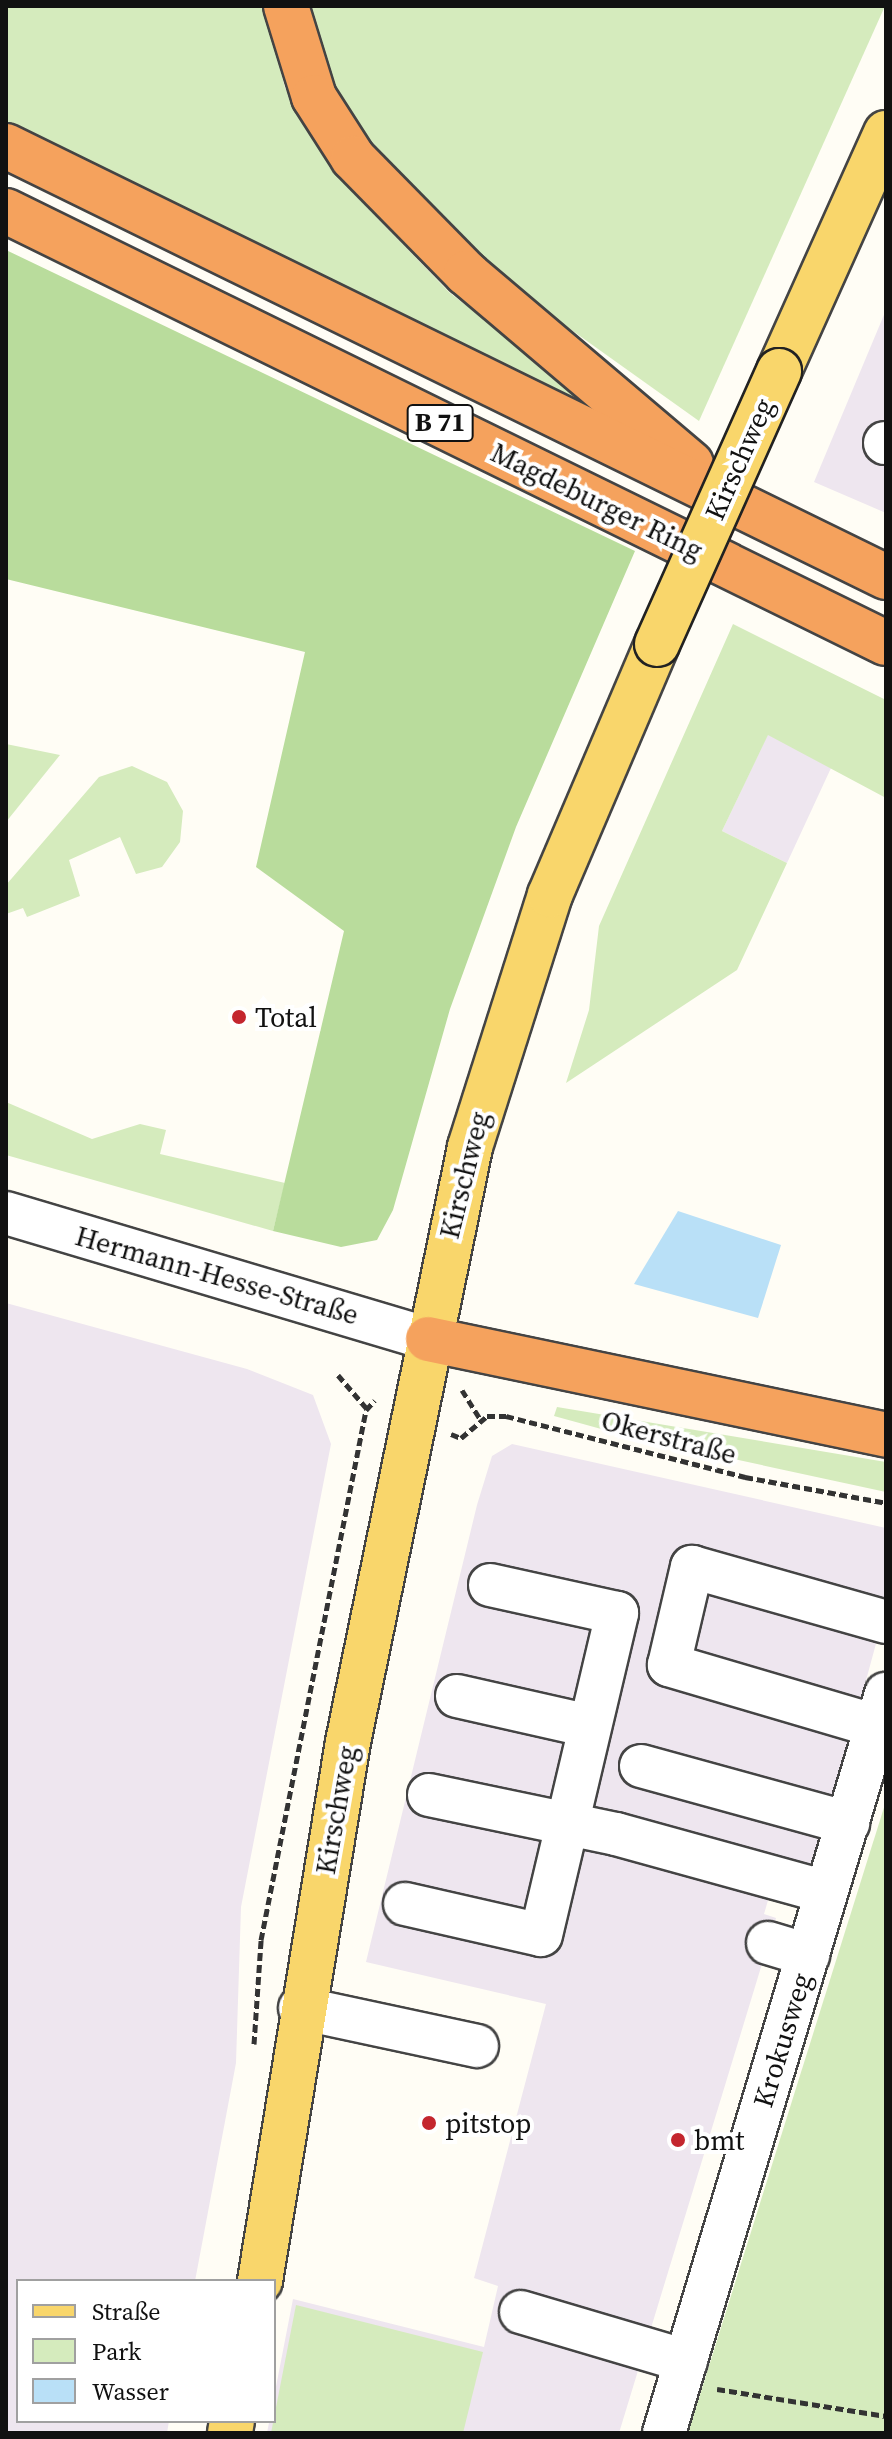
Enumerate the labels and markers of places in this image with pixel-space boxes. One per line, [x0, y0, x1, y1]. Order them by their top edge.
place label: Total [255, 1000, 317, 1034]
marker: Total [230, 1008, 248, 1026]
place label: pitstop [445, 2106, 531, 2140]
marker: pitstop [420, 2114, 438, 2132]
place label: bmt [694, 2123, 744, 2157]
marker: bmt [669, 2131, 687, 2149]

